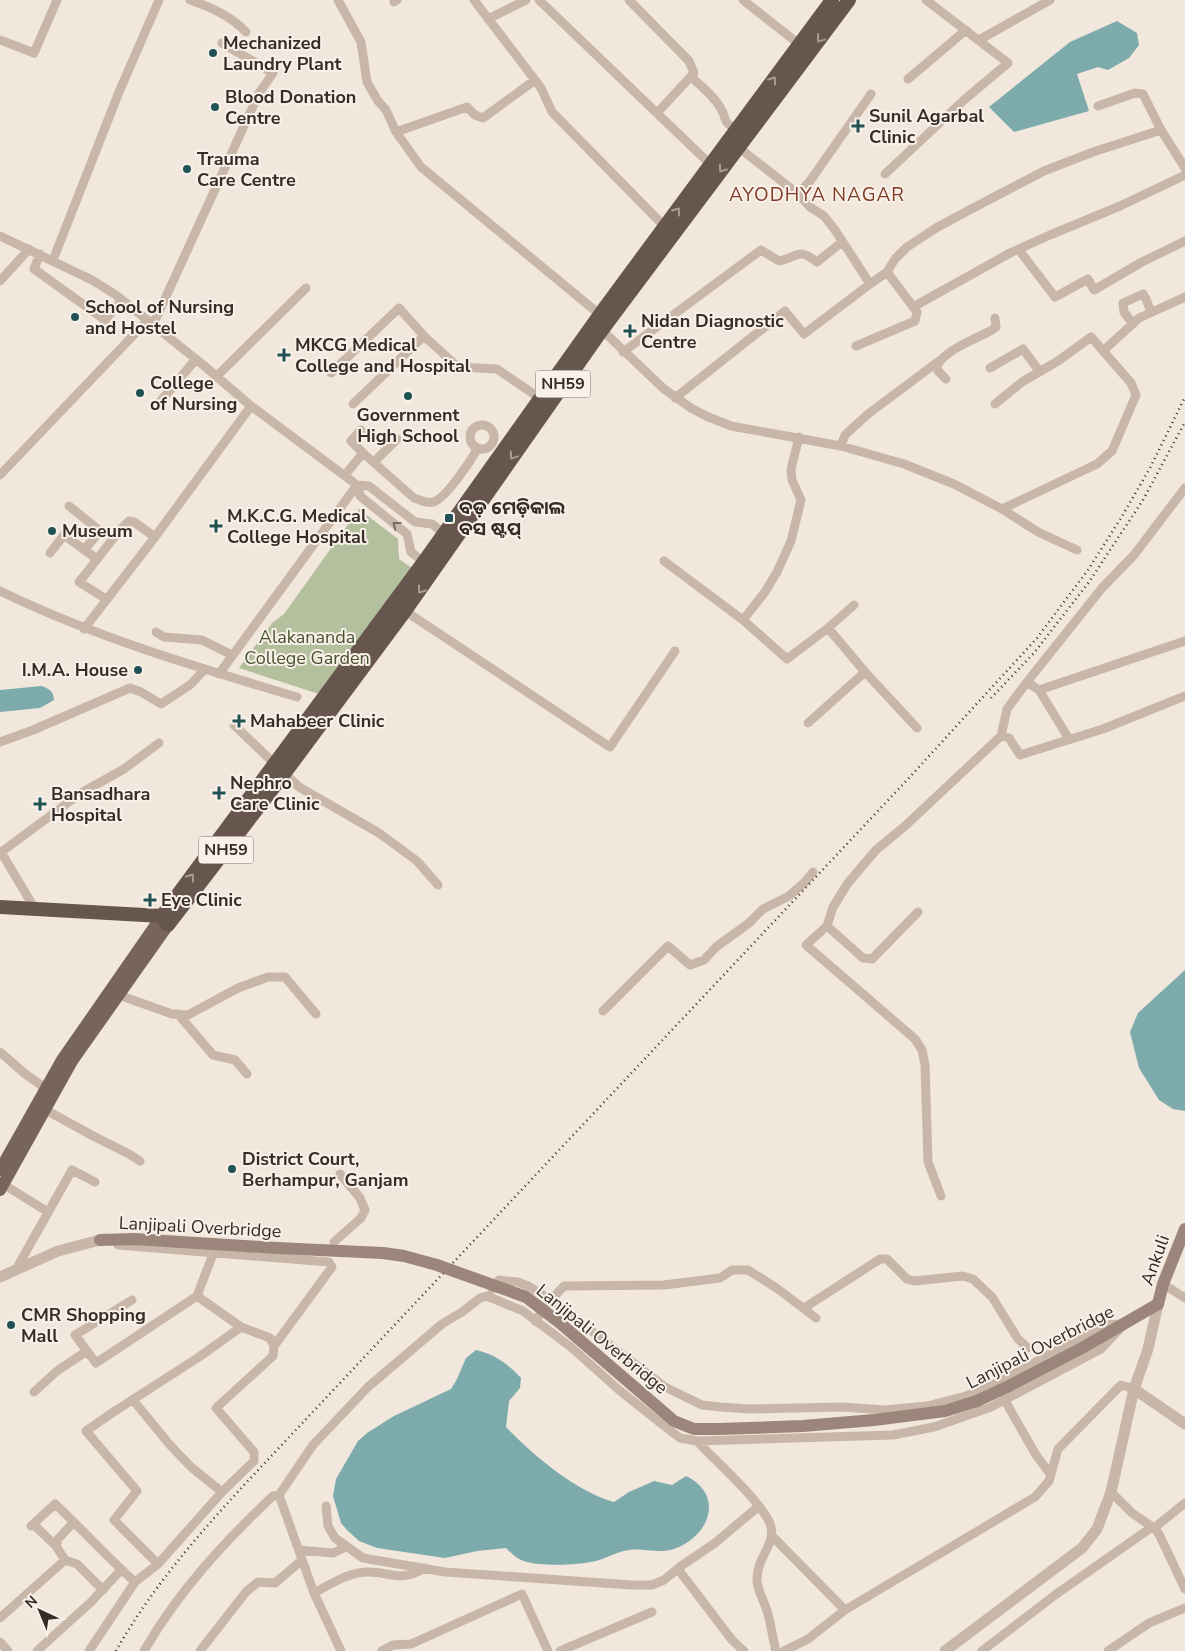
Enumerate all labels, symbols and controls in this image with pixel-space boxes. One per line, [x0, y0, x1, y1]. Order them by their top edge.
place label: Mechanized Laundry Plant [223, 31, 341, 76]
one-way arrow [817, 33, 825, 42]
marker: Mechanized Laundry Plant [207, 47, 219, 59]
one-way arrow [767, 76, 776, 86]
place label: Blood Donation Centre [225, 85, 356, 130]
marker: Blood Donation Centre [209, 101, 221, 113]
place label: Sunil Agarbal Clinic [869, 104, 984, 149]
marker: Sunil Agarbal Clinic [851, 119, 865, 133]
place label: Trauma Care Centre [197, 147, 296, 192]
marker: Trauma Care Centre [181, 163, 193, 175]
one-way arrow [719, 163, 728, 173]
district label: AYODHYA NAGAR [729, 182, 905, 208]
one-way arrow [671, 208, 679, 217]
place label: School of Nursing and Hostel [85, 295, 234, 340]
place label: Nidan Diagnostic Centre [641, 309, 784, 354]
marker: School of Nursing and Hostel [69, 311, 81, 323]
marker: Nidan Diagnostic Centre [623, 324, 637, 338]
place label: MKCG Medical College and Hospital [295, 333, 471, 378]
marker: MKCG Medical College and Hospital [277, 348, 291, 362]
road number: NH59 [536, 370, 590, 398]
place label: College of Nursing [150, 371, 237, 416]
marker: College of Nursing [134, 387, 146, 399]
marker: Government High School [402, 390, 414, 402]
place label: Government High School [356, 403, 460, 448]
one-way arrow [510, 450, 519, 460]
place label: ବଡ଼ ମେଡ଼ିକାଲ ବସ ଷ୍ଟପ୍ [459, 496, 566, 541]
place label: M.K.C.G. Medical College Hospital [227, 504, 367, 549]
marker: ବଡ଼ ମେଡ଼ିକାଲ ବସ ଷ୍ଟପ୍ [443, 512, 455, 524]
place label: Museum [62, 519, 133, 543]
marker: M.K.C.G. Medical College Hospital [209, 519, 223, 533]
one-way arrow [392, 522, 402, 531]
marker: Museum [46, 525, 58, 537]
one-way arrow [418, 584, 427, 593]
park label: Alakananda College Garden [244, 625, 370, 670]
place label: I.M.A. House [22, 658, 128, 682]
marker: I.M.A. House [132, 664, 144, 676]
place label: Mahabeer Clinic [250, 709, 385, 733]
marker: Mahabeer Clinic [232, 714, 246, 728]
place label: Nephro Care Clinic [230, 771, 320, 816]
place label: Bansadhara Hospital [51, 782, 150, 827]
marker: Nephro Care Clinic [212, 786, 226, 800]
marker: Bansadhara Hospital [33, 797, 47, 811]
road number: NH59 [198, 836, 254, 864]
one-way arrow [185, 873, 194, 883]
place label: Eye Clinic [161, 888, 242, 912]
marker: Eye Clinic [143, 893, 157, 907]
place label: District Court, Berhampur, Ganjam [242, 1147, 408, 1192]
marker: District Court, Berhampur, Ganjam [226, 1163, 238, 1175]
street label: Lanjipali Overbridge [118, 1211, 282, 1243]
street label: Ankuli [1135, 1231, 1175, 1289]
street label: Lanjipali Overbridge [531, 1278, 673, 1400]
street label: Lanjipali Overbridge [962, 1299, 1118, 1395]
place label: CMR Shopping Mall [21, 1303, 146, 1348]
marker: CMR Shopping Mall [5, 1319, 17, 1331]
north arrow [15, 1586, 65, 1636]
text: N [21, 1592, 42, 1612]

